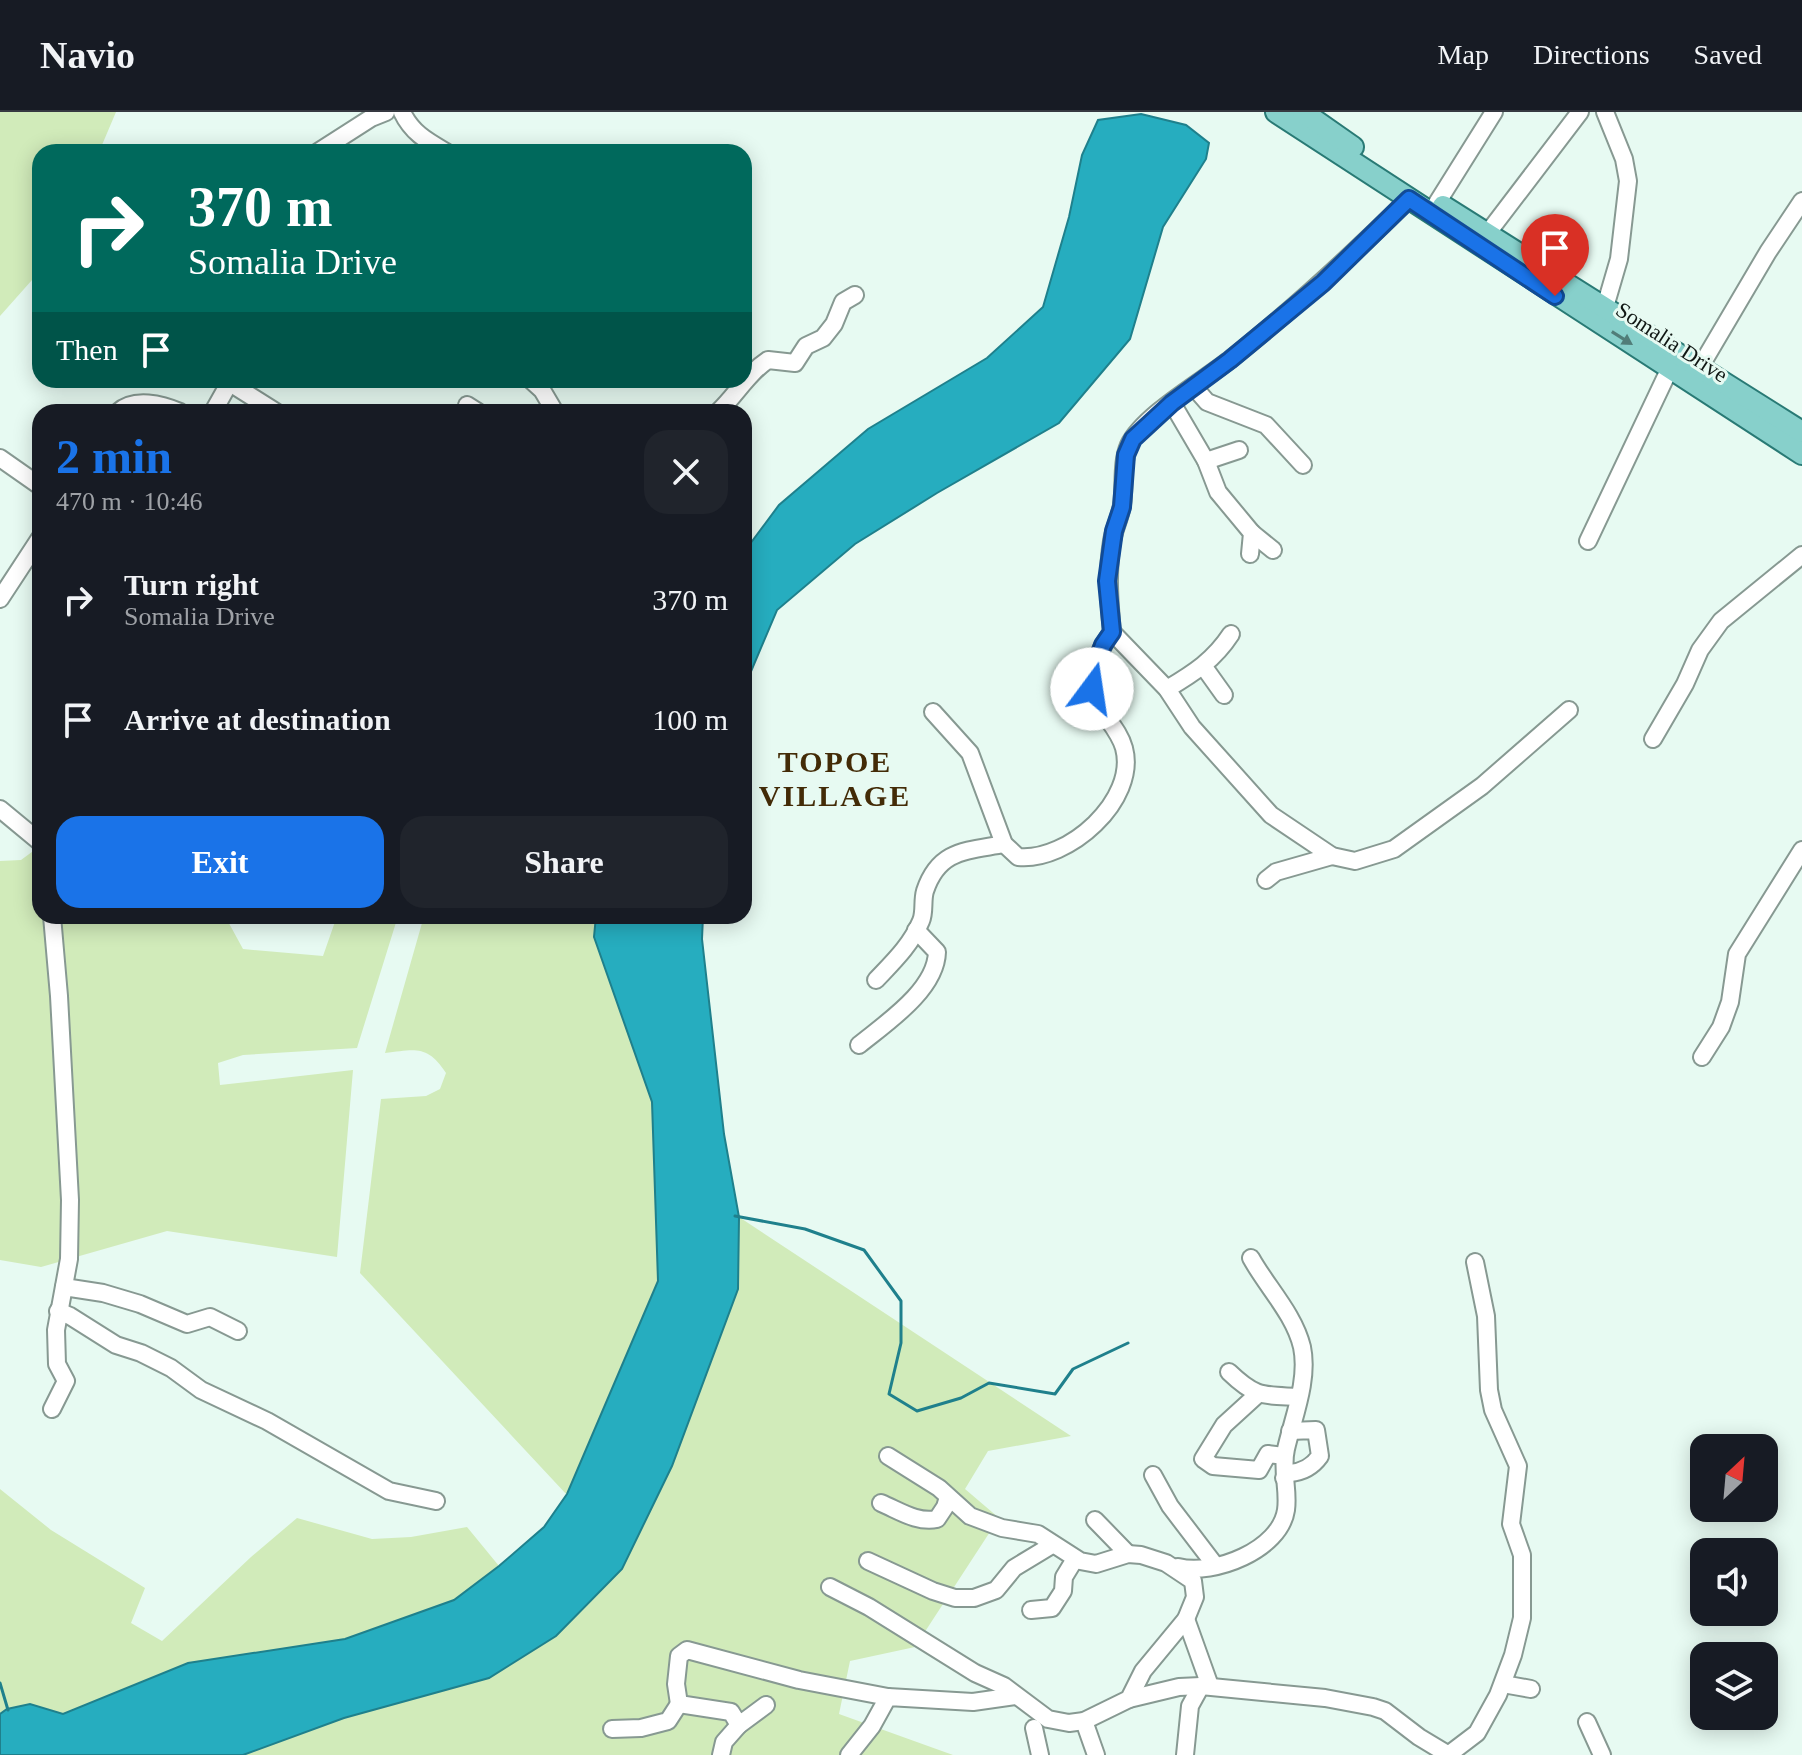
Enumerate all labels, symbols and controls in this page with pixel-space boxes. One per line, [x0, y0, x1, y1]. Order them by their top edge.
text: Navio [40, 34, 135, 76]
text: Map [1438, 39, 1489, 70]
text: Directions [1533, 39, 1650, 70]
text: Saved [1694, 39, 1762, 70]
icon: right [56, 176, 160, 280]
text: 370 m [188, 176, 333, 238]
pin [1521, 214, 1589, 296]
icon: arrive [1533, 226, 1577, 270]
text: Somalia Drive [188, 242, 397, 282]
street label: Somalia Drive [1612, 297, 1732, 387]
icon: arrive [134, 328, 178, 372]
one-way arrow [1611, 331, 1633, 345]
text: Then [56, 333, 118, 366]
text: 2 min [56, 430, 172, 483]
button: close [644, 430, 728, 514]
text: 470 m · 10:46 [56, 487, 203, 516]
text: Turn right [124, 568, 259, 601]
icon: right [56, 578, 100, 622]
text: 370 m [652, 583, 728, 616]
text: Somalia Drive [124, 602, 275, 631]
position arrow [1050, 647, 1134, 731]
icon: arrive [56, 698, 100, 742]
text: Arrive at destination [124, 703, 391, 736]
text: 100 m [652, 703, 728, 736]
district label: TOPOE VILLAGE [759, 745, 911, 812]
button: Exit [56, 816, 384, 908]
button: Share [400, 816, 728, 908]
north arrow [1690, 1434, 1778, 1522]
map controls [1690, 1434, 1778, 1730]
button: sound [1690, 1538, 1778, 1626]
button: layers [1690, 1642, 1778, 1730]

